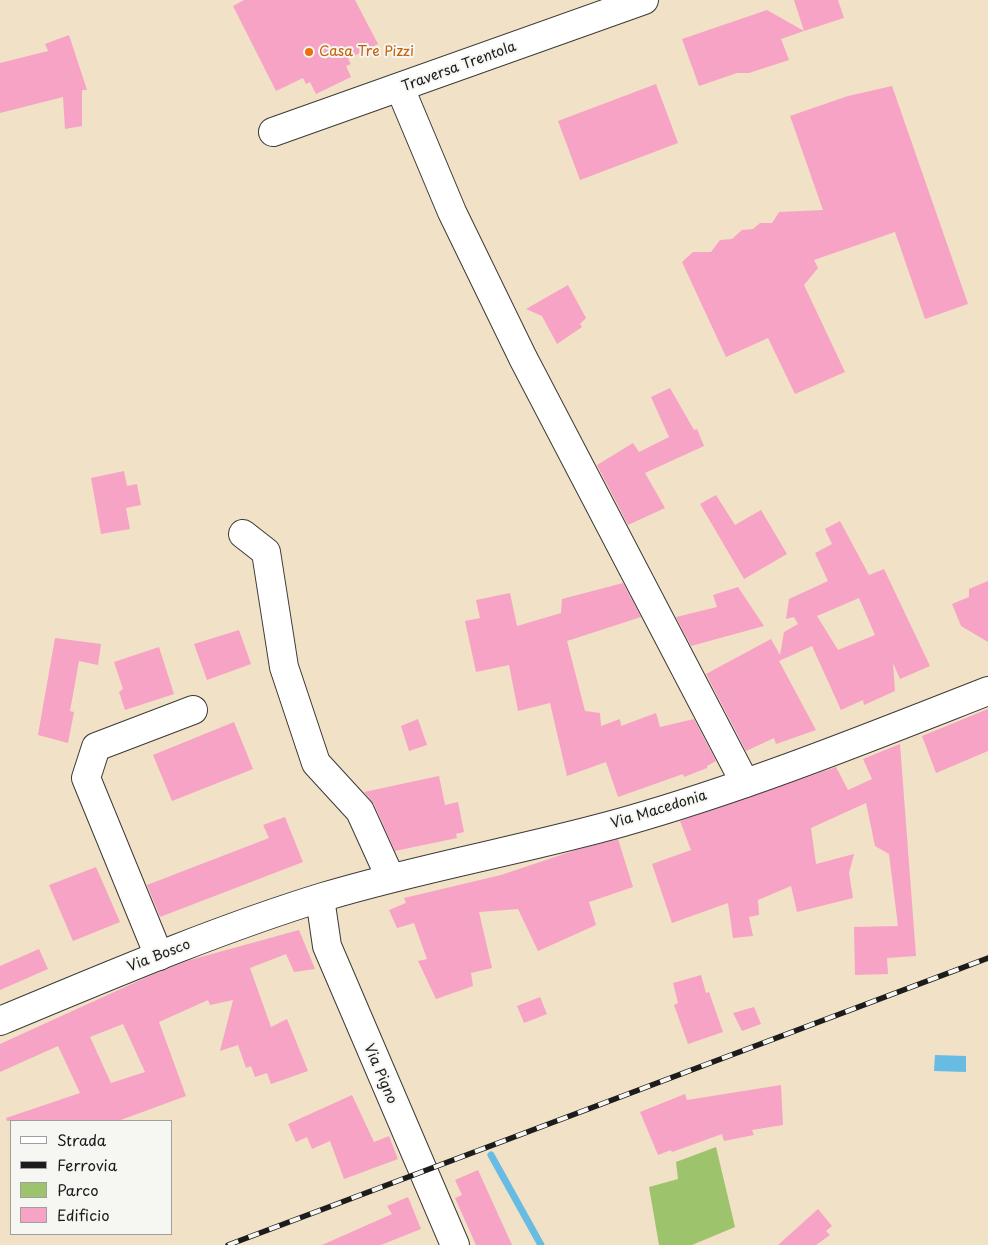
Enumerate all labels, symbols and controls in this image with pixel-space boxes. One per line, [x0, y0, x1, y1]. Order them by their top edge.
street label: Traversa Trentola [400, 38, 518, 96]
place label: Casa Tre Pizzi [319, 44, 414, 60]
marker: Casa Tre Pizzi [303, 46, 315, 58]
street label: Via Macedonia [609, 787, 709, 833]
street label: Via Bosco [125, 936, 193, 976]
street label: Via Pigno [360, 1042, 400, 1106]
legend [10, 1120, 172, 1235]
text: Strada [57, 1128, 106, 1151]
text: Ferrovia [57, 1153, 117, 1176]
text: Parco [57, 1178, 99, 1201]
text: Edificio [57, 1203, 110, 1226]

